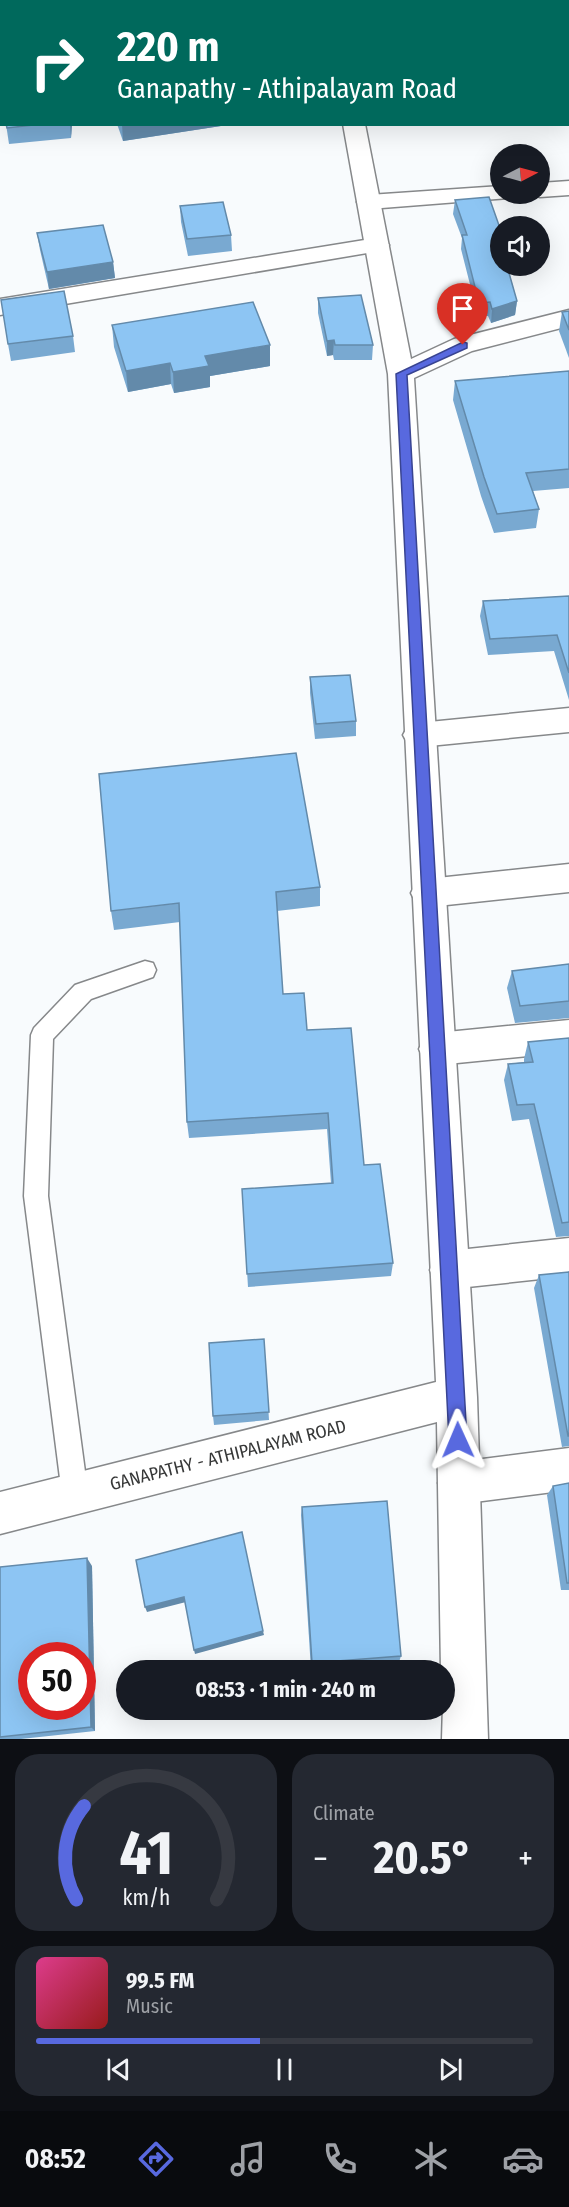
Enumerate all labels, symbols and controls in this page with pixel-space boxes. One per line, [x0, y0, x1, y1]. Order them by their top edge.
text: 220 m [117, 22, 220, 72]
icon: right [18, 24, 96, 102]
text: Ganapathy - Athipalayam Road [117, 73, 457, 105]
north arrow [490, 144, 550, 204]
map controls [490, 144, 550, 276]
button: sound [490, 216, 550, 276]
pin [437, 283, 488, 345]
icon: arrive [446, 292, 479, 325]
position arrow [426, 1408, 490, 1472]
street label: GANAPATHY - ATHIPALAYAM ROAD [108, 1415, 348, 1495]
speed limit sign: 50 [18, 1642, 96, 1720]
text: 08:53 · 1 min · 240 m [195, 1676, 376, 1703]
text: Climate [313, 1801, 375, 1825]
text: 41 [119, 1816, 173, 1891]
text: 20.5° [373, 1831, 472, 1885]
text: − [313, 1839, 328, 1879]
text: + [518, 1839, 533, 1879]
text: km/h [122, 1885, 170, 1911]
text: 99.5 FM [126, 1967, 194, 1994]
text: Music [126, 1994, 173, 2018]
icon: previous [102, 2053, 135, 2086]
icon: pause [268, 2053, 301, 2086]
icon: next [434, 2053, 467, 2086]
icon: directions [135, 2138, 177, 2180]
icon: music [227, 2138, 269, 2180]
icon: phone [319, 2138, 361, 2180]
icon: climate [410, 2138, 452, 2180]
icon: car [502, 2138, 544, 2180]
text: 08:52 [25, 2143, 86, 2175]

